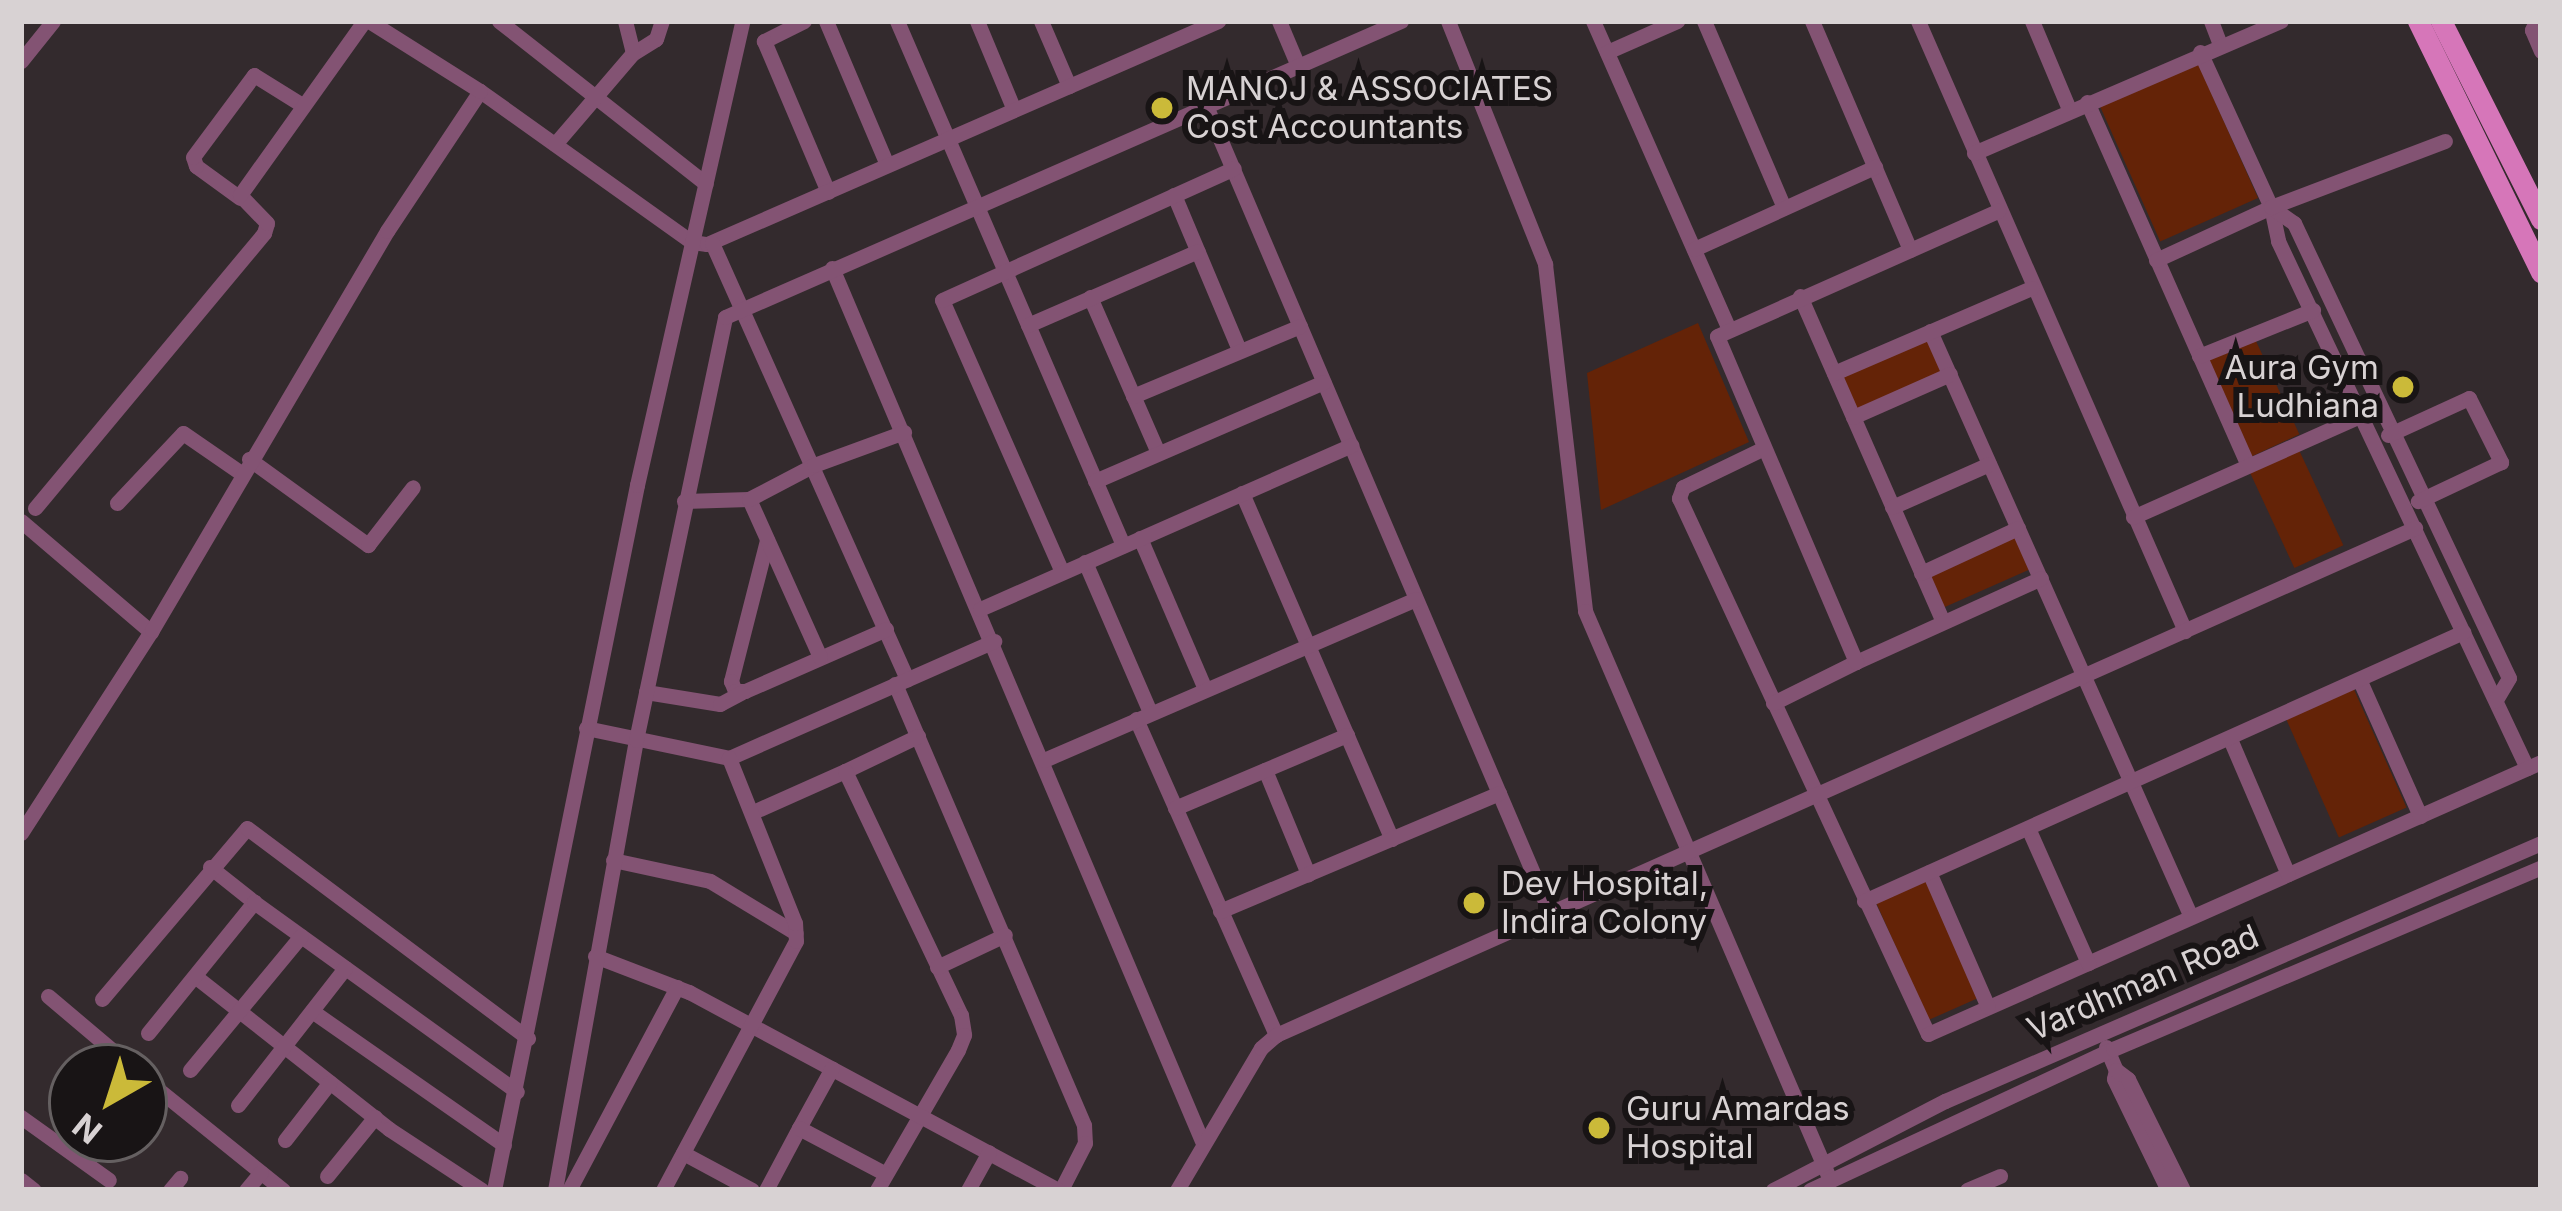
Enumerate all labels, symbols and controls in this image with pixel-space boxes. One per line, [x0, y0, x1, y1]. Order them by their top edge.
place label: MANOJ & ASSOCIATES Cost Accountants [1186, 69, 1553, 147]
marker: MANOJ & ASSOCIATES Cost Accountants [1149, 95, 1175, 121]
place label: Aura Gym Ludhiana [2224, 348, 2379, 426]
marker: Aura Gym Ludhiana [2390, 374, 2416, 400]
place label: Dev Hospital, Indira Colony [1501, 864, 1708, 942]
marker: Dev Hospital, Indira Colony [1458, 887, 1490, 919]
street label: Vardhman Road [2022, 917, 2264, 1049]
north arrow [48, 1043, 168, 1163]
place label: Guru Amardas Hospital [1626, 1089, 1850, 1167]
text: N [65, 1105, 110, 1152]
marker: Guru Amardas Hospital [1583, 1112, 1615, 1144]

